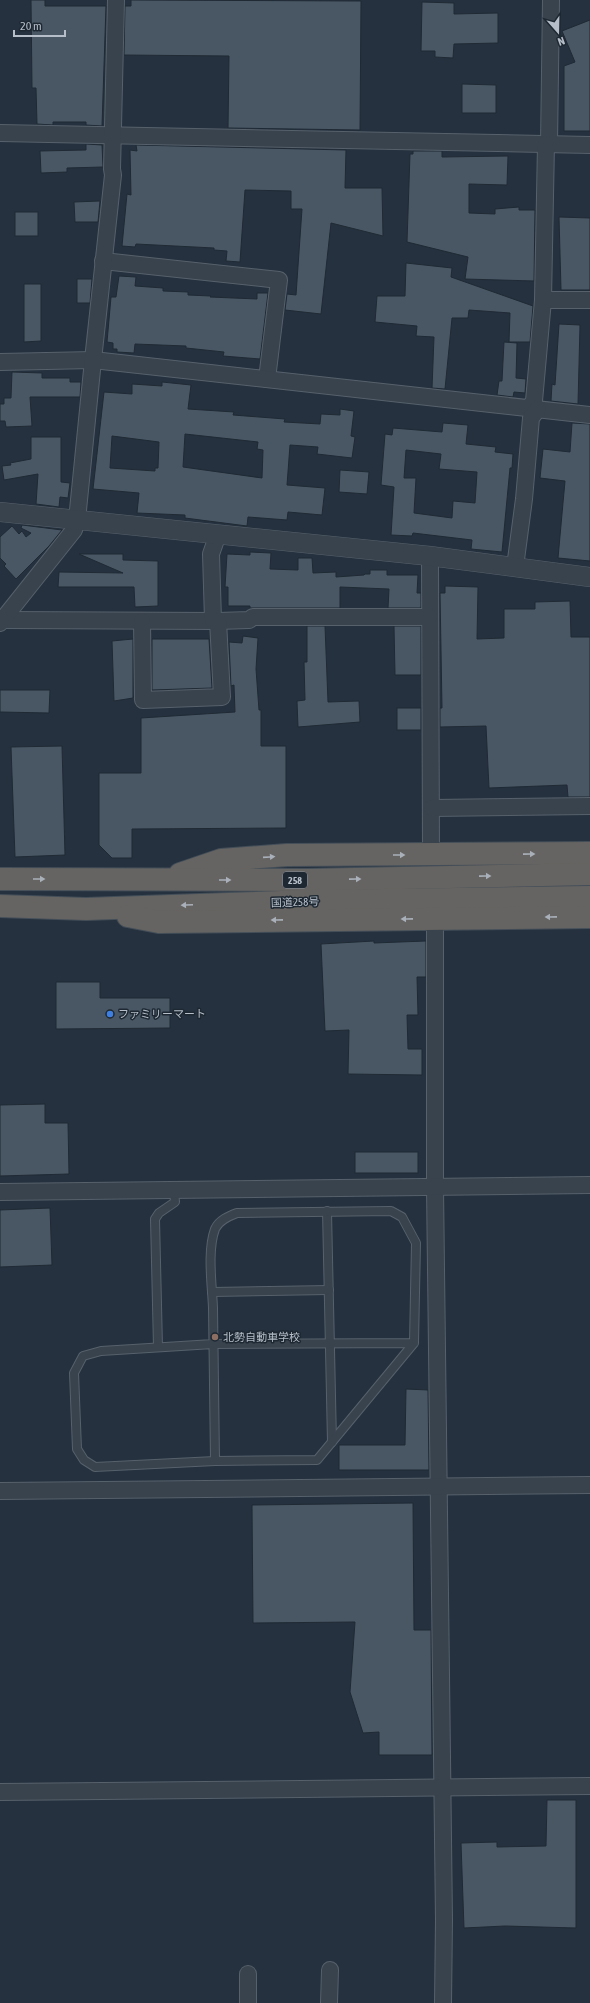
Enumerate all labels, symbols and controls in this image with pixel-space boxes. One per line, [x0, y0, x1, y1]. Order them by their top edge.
scale bar [14, 12, 65, 38]
north arrow [538, 12, 578, 52]
text: 20 m [20, 19, 42, 33]
text: N [556, 35, 567, 48]
one-way arrow [523, 851, 536, 857]
one-way arrow [393, 852, 406, 858]
one-way arrow [263, 853, 275, 860]
road number: 258 [283, 872, 307, 888]
one-way arrow [479, 873, 491, 880]
one-way arrow [33, 876, 46, 882]
one-way arrow [349, 876, 362, 882]
one-way arrow [219, 877, 232, 883]
street label: 国道258号 [271, 895, 319, 909]
one-way arrow [181, 902, 193, 909]
one-way arrow [544, 914, 557, 920]
one-way arrow [400, 916, 413, 922]
one-way arrow [270, 917, 283, 923]
place label: ファミリーマート [118, 1008, 206, 1020]
marker: ファミリーマート [105, 1009, 115, 1019]
place label: 北勢自動車学校 [223, 1331, 300, 1343]
marker: 北勢自動車学校 [210, 1332, 220, 1342]

